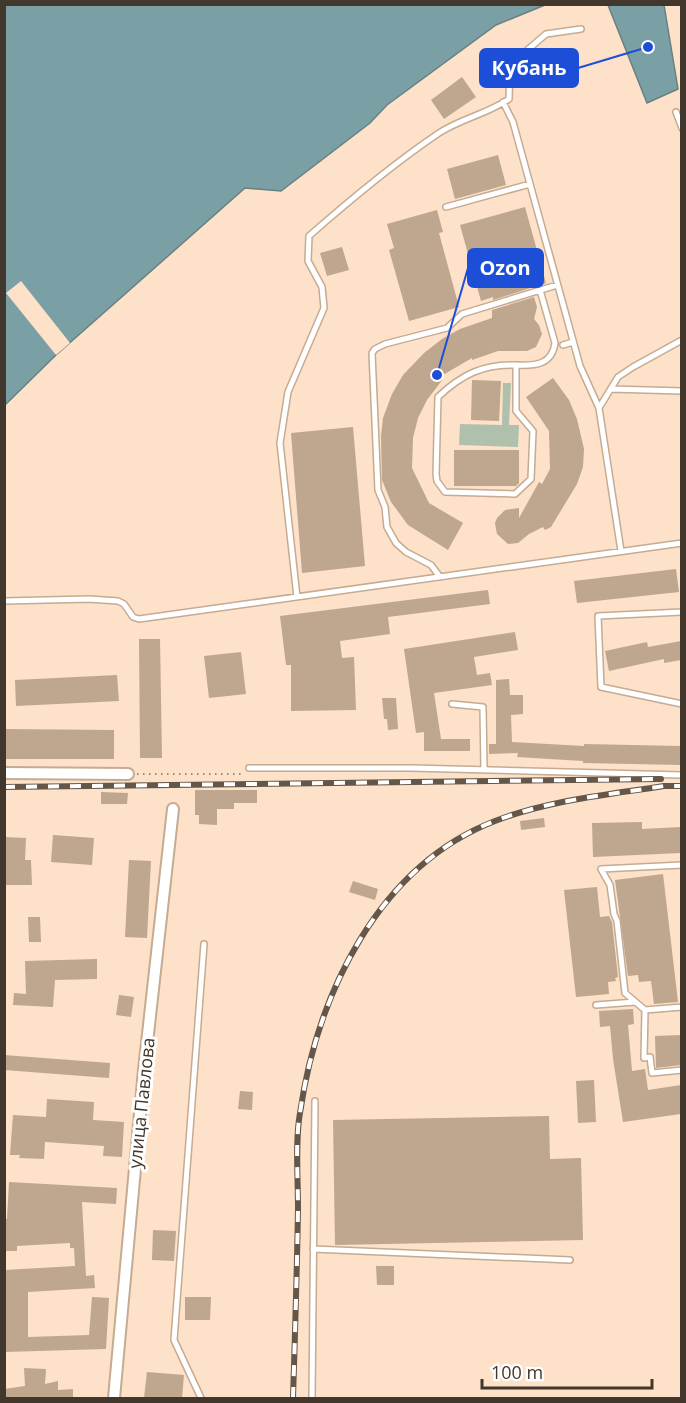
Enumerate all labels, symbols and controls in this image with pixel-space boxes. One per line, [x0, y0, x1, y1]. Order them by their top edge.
callout: Кубань [480, 49, 578, 87]
text: Кубань [492, 54, 566, 81]
callout: Ozon [468, 249, 543, 287]
text: Ozon [479, 254, 531, 281]
street label: улица Павлова [122, 1036, 160, 1170]
scale bar [482, 1352, 652, 1390]
text: 100 m [491, 1360, 543, 1384]

